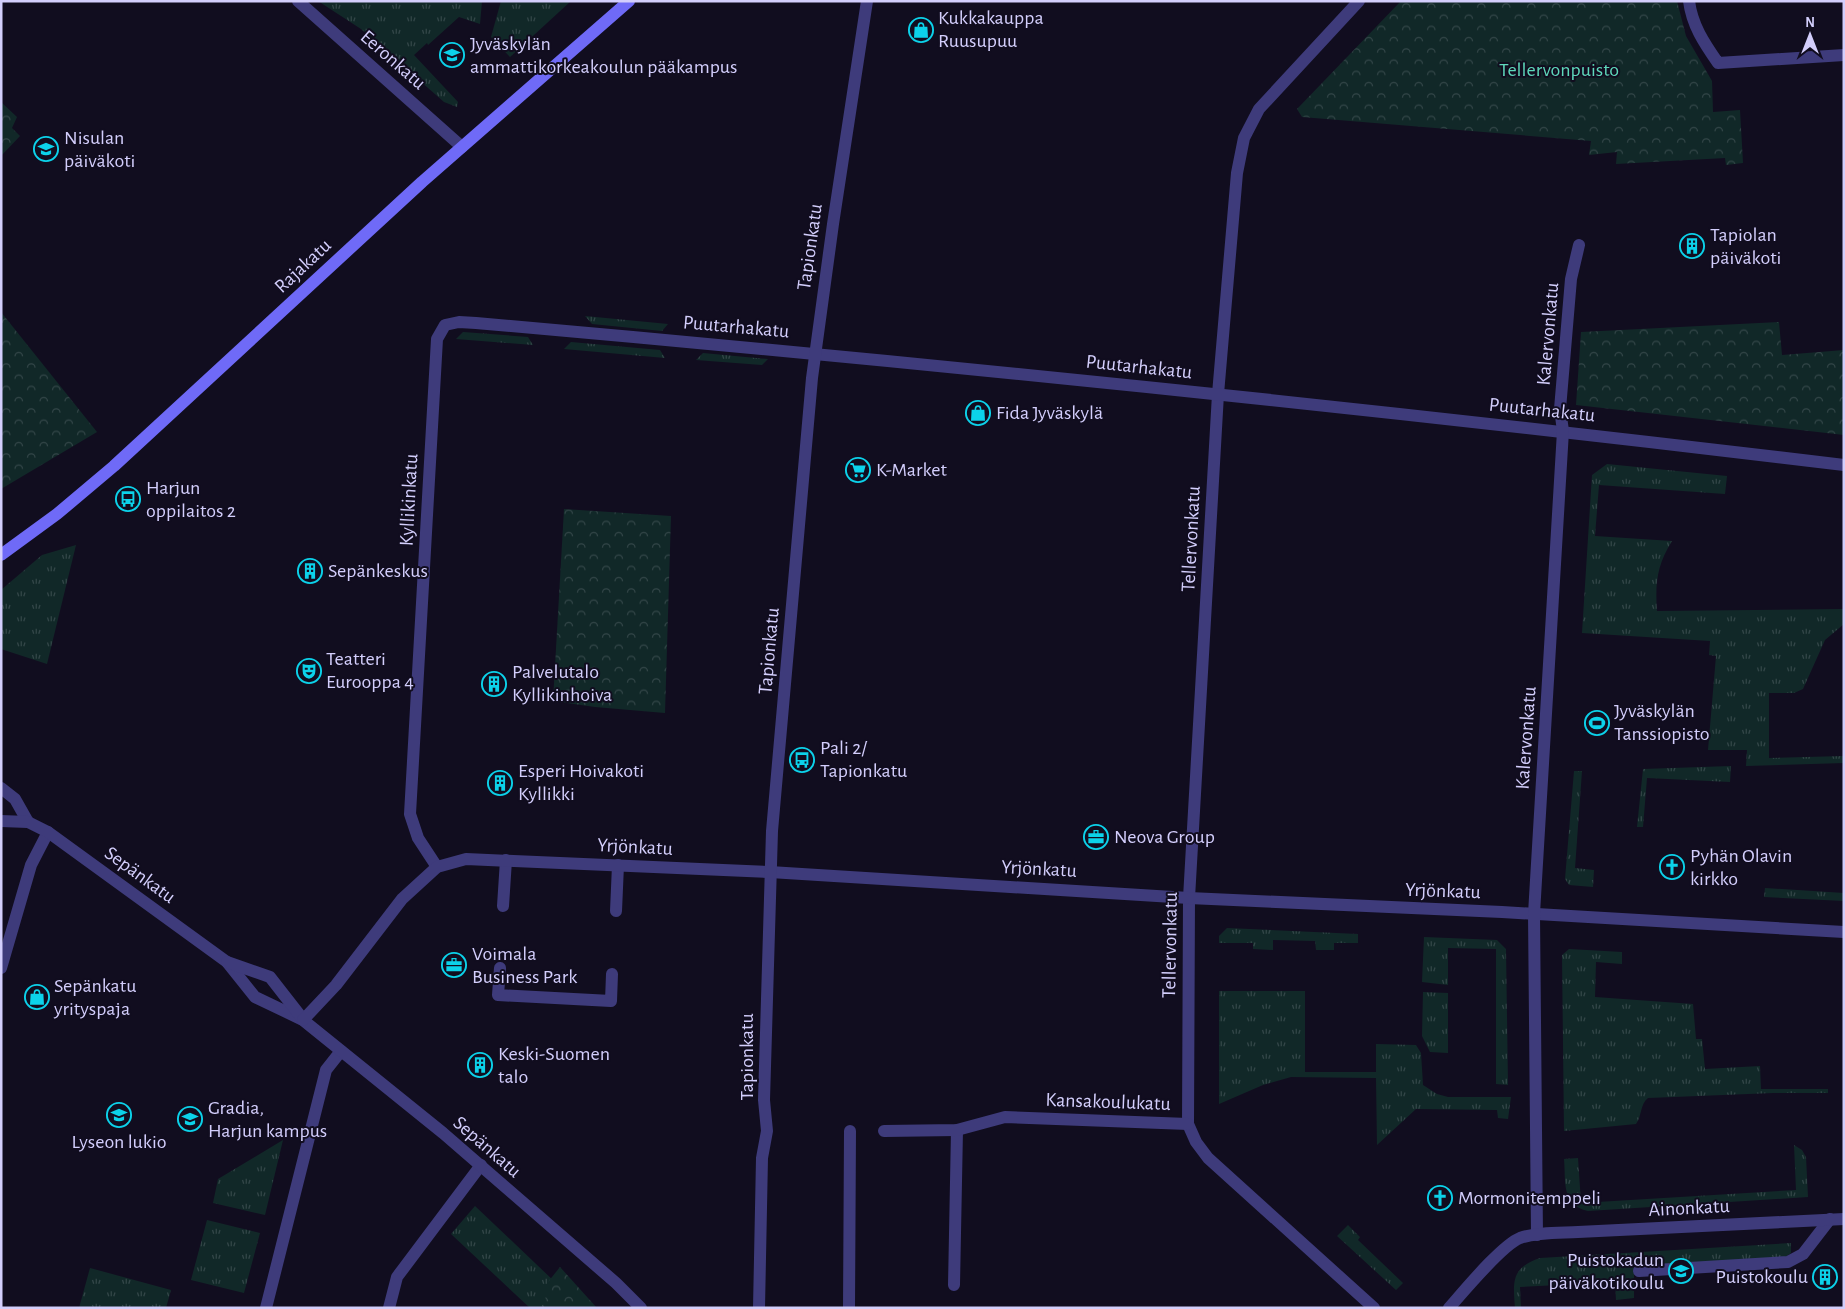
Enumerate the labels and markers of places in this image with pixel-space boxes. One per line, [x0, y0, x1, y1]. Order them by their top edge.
place label: Kukkakauppa Ruusupuu [938, 8, 1044, 51]
shop icon: Kukkakauppa Ruusupuu [908, 17, 934, 43]
place label: Jyväskylän ammattikorkeakoulun pääkampus [470, 34, 737, 77]
school or university icon: Jyväskylän ammattikorkeakoulun pääkampus [439, 42, 465, 68]
place label: Nisulan päiväkoti [64, 128, 135, 171]
school or university icon: Nisulan päiväkoti [33, 136, 59, 162]
place label: Tapiolan päiväkoti [1710, 225, 1781, 268]
building icon: Tapiolan päiväkoti [1679, 233, 1705, 259]
shop icon: Fida Jyväskylä [965, 400, 991, 426]
place label: Fida Jyväskylä [996, 403, 1103, 423]
supermarket icon: K-Market [845, 457, 871, 483]
place label: K-Market [876, 460, 947, 480]
place label: Harjun oppilaitos 2 [146, 478, 236, 521]
bus stop icon: Harjun oppilaitos 2 [115, 486, 141, 512]
building icon: Sepänkeskus [297, 558, 323, 584]
place label: Sepänkeskus [328, 561, 428, 581]
place label: Teatteri Eurooppa 4 [326, 649, 414, 692]
theatre icon: Teatteri Eurooppa 4 [296, 658, 322, 684]
place label: Palvelutalo Kyllikinhoiva [512, 662, 612, 705]
building icon: Palvelutalo Kyllikinhoiva [481, 671, 507, 697]
place label: Jyväskylän Tanssiopisto [1614, 701, 1710, 744]
sports icon: Jyväskylän Tanssiopisto [1584, 710, 1610, 736]
place label: Pali 2/ Tapionkatu [820, 738, 907, 781]
bus stop icon: Pali 2/ Tapionkatu [789, 747, 815, 773]
place label: Esperi Hoivakoti Kyllikki [518, 761, 644, 804]
building icon: Esperi Hoivakoti Kyllikki [487, 770, 513, 796]
office icon: Neova Group [1083, 824, 1109, 850]
place label: Neova Group [1114, 827, 1215, 847]
place label: Pyhän Olavin kirkko [1690, 846, 1792, 889]
church icon: Pyhän Olavin kirkko [1659, 854, 1685, 880]
place label: Voimala Business Park [472, 944, 577, 987]
office icon: Voimala Business Park [441, 952, 467, 978]
place label: Sepänkatu yrityspaja [53, 976, 136, 1019]
shop icon: Sepänkatu yrityspaja [24, 984, 50, 1010]
place label: Keski-Suomen talo [498, 1044, 610, 1087]
building icon: Keski-Suomen talo [467, 1052, 493, 1078]
place label: Gradia, Harjun kampus [208, 1098, 327, 1141]
school or university icon: Lyseon lukio [106, 1102, 132, 1128]
school or university icon: Gradia, Harjun kampus [177, 1106, 203, 1132]
place label: Lyseon lukio [71, 1132, 167, 1152]
church icon: Mormonitemppeli [1427, 1185, 1453, 1211]
place label: Mormonitemppeli [1458, 1188, 1601, 1208]
place label: Puistokadun päiväkotikoulu [1549, 1250, 1664, 1293]
school or university icon: Puistokadun päiväkotikoulu [1668, 1258, 1694, 1284]
building icon: Puistokoulu [1812, 1264, 1838, 1290]
place label: Puistokoulu [1716, 1267, 1808, 1287]

